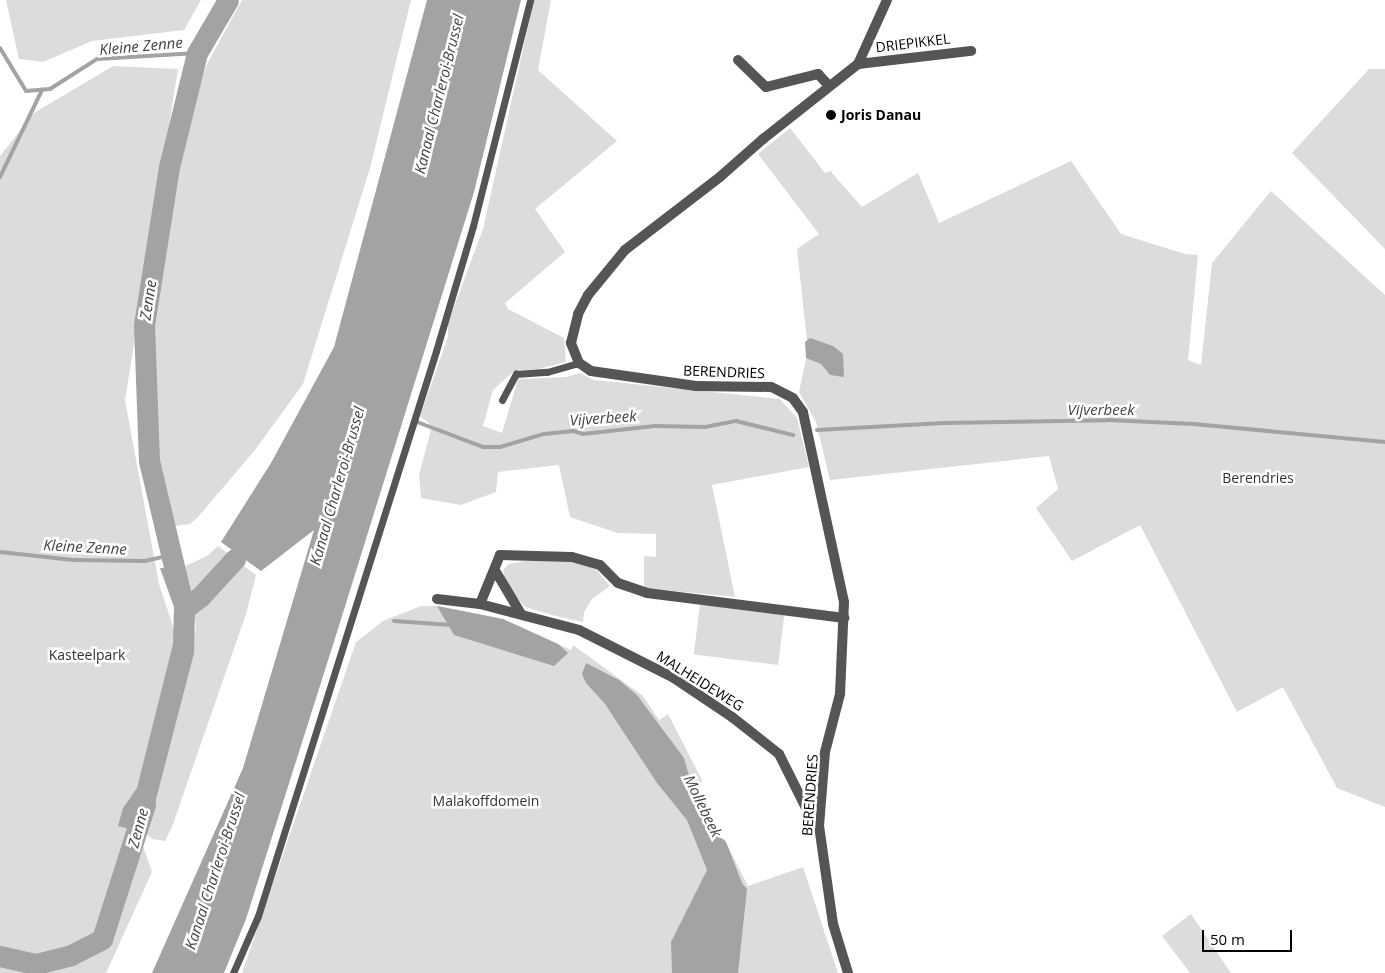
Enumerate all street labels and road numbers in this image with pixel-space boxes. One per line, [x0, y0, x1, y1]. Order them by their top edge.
street label: DRIEPIKKEL [875, 30, 951, 56]
street label: BERENDRIES [683, 362, 765, 382]
street label: MALHEIDEWEG [653, 647, 747, 715]
street label: BERENDRIES [799, 754, 821, 836]

